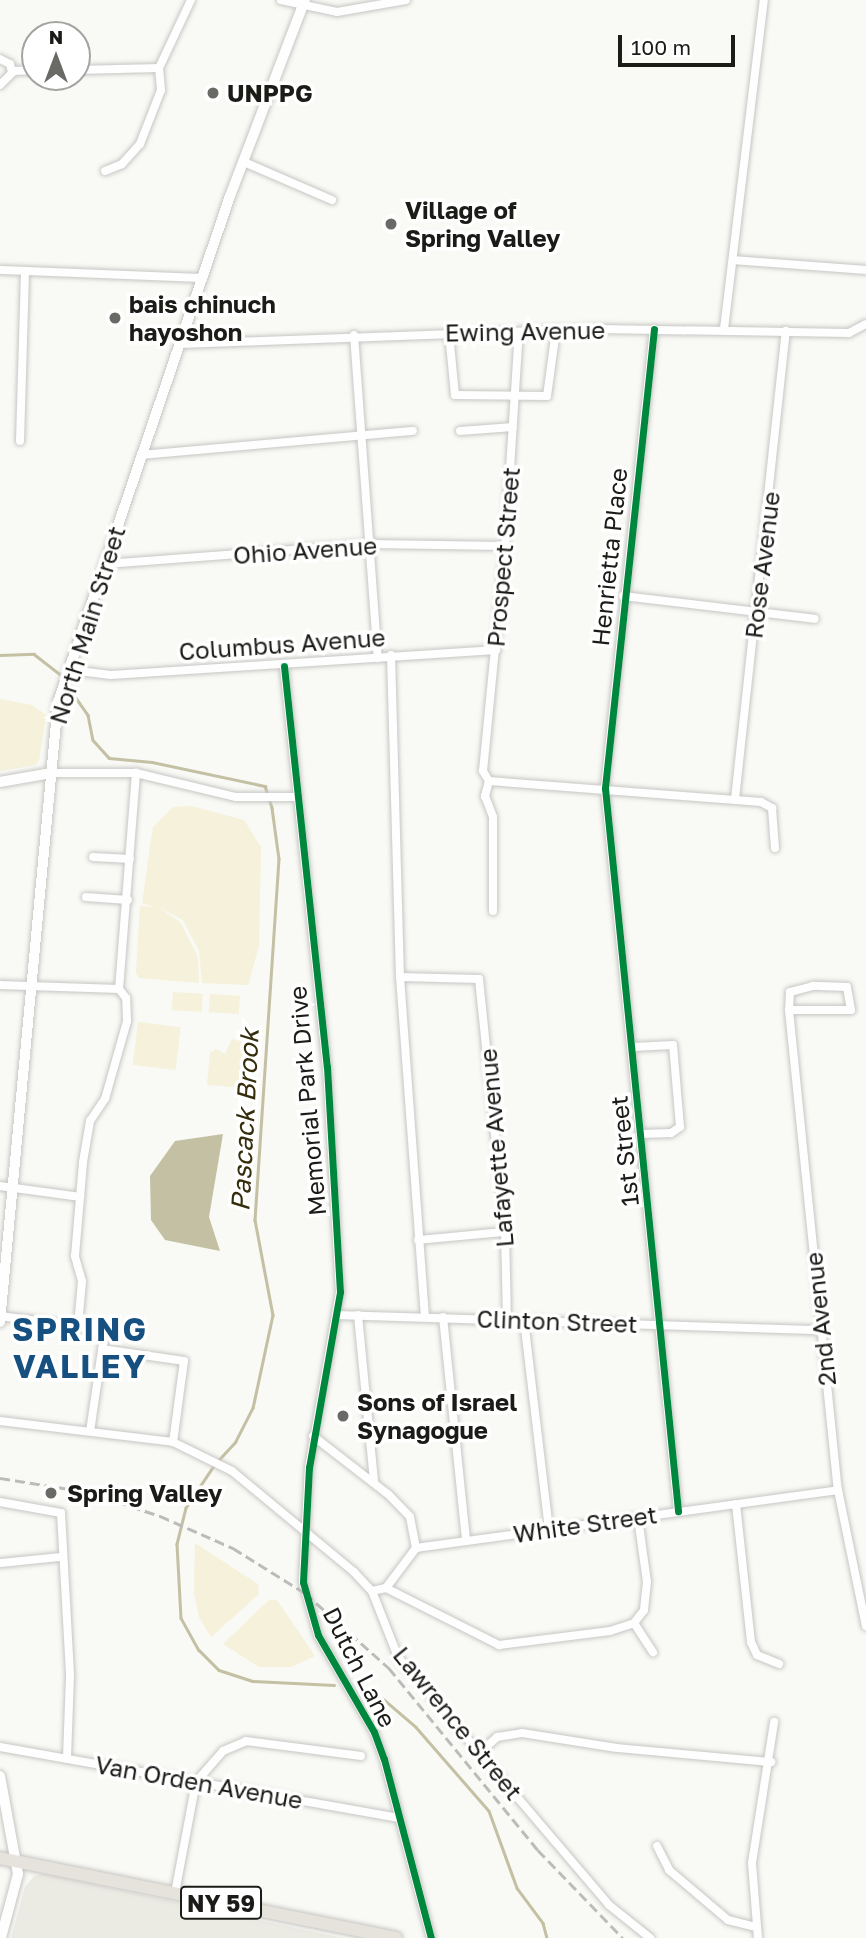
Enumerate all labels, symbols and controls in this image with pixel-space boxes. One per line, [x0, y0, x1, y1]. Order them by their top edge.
north arrow [21, 21, 91, 91]
scale bar [621, 21, 738, 65]
text: N [49, 25, 63, 48]
text: 100 m [631, 34, 691, 60]
place label: UNPPG [227, 79, 313, 107]
marker: UNPPG [205, 85, 221, 101]
place label: Village of Spring Valley [405, 196, 560, 252]
marker: Village of Spring Valley [383, 216, 399, 232]
place label: bais chinuch hayoshon [129, 290, 276, 346]
marker: bais chinuch hayoshon [107, 310, 123, 326]
street label: Ewing Avenue [445, 315, 605, 347]
street label: Prospect Street [481, 466, 525, 648]
street label: Henrietta Place [585, 466, 633, 648]
street label: Rose Avenue [739, 490, 785, 640]
street label: North Main Street [43, 523, 131, 727]
street label: Ohio Avenue [232, 531, 378, 569]
street label: Columbus Avenue [178, 622, 386, 666]
street label: Memorial Park Drive [283, 985, 331, 1217]
water label: Pascack Brook [225, 1028, 265, 1212]
street label: Lafayette Avenue [473, 1047, 519, 1249]
street label: 1st Street [604, 1094, 644, 1208]
street label: 2nd Avenue [799, 1251, 841, 1387]
street label: Clinton Street [476, 1304, 638, 1338]
district label: SPRING VALLEY [13, 1311, 147, 1386]
place label: Sons of Israel Synagogue [357, 1388, 517, 1444]
marker: Sons of Israel Synagogue [335, 1408, 351, 1424]
place label: Spring Valley [67, 1479, 222, 1507]
marker: Spring Valley [41, 1483, 61, 1503]
street label: White Street [511, 1500, 659, 1548]
street label: Dutch Lane [317, 1602, 403, 1732]
street label: Lawrence Street [387, 1641, 529, 1805]
street label: Van Orden Avenue [93, 1750, 305, 1814]
road number: NY 59 [179, 1884, 263, 1922]

